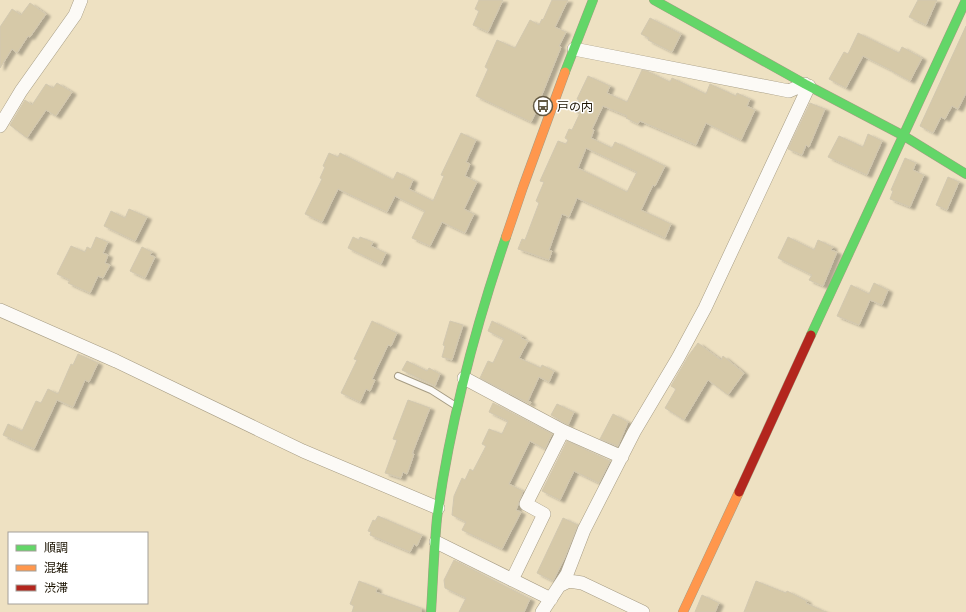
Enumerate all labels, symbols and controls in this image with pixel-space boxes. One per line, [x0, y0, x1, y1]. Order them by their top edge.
bus stop icon: 戸の内 [532, 95, 554, 117]
place label: 戸の内 [557, 99, 593, 114]
legend [8, 532, 148, 604]
text: 順調 [44, 540, 68, 555]
text: 混雑 [44, 560, 68, 575]
text: 渋滞 [44, 580, 68, 595]

